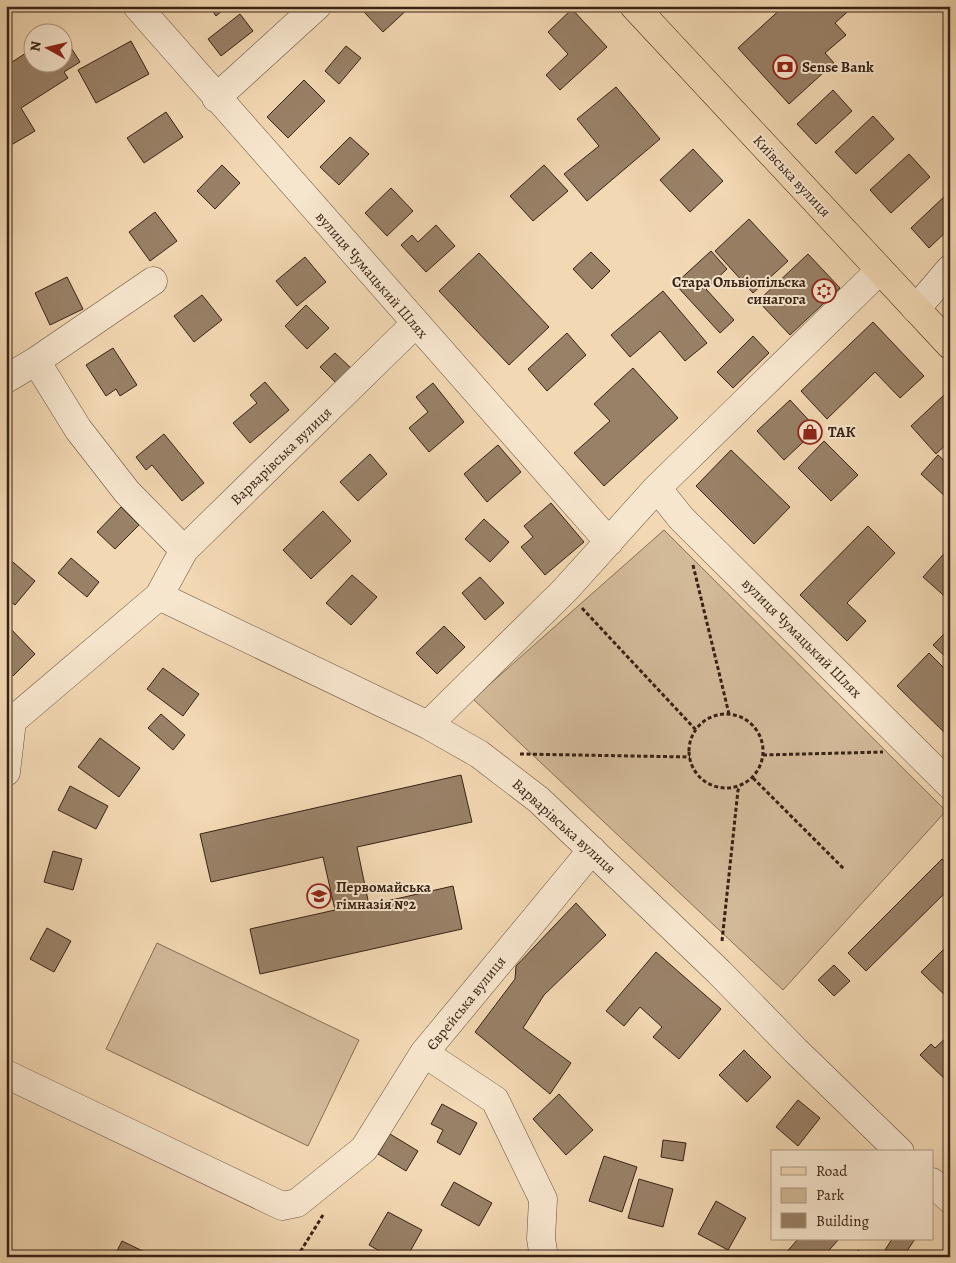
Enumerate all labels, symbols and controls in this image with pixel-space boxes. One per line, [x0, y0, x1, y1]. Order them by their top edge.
north arrow [22, 22, 72, 72]
text: N [26, 40, 46, 53]
bank icon: Sense Bank [772, 54, 798, 80]
place label: Sense Bank [802, 57, 874, 77]
street label: Київська вулиця [749, 130, 835, 222]
street label: вулиця Чумацький Шлях [311, 207, 433, 343]
place label: Стара Ольвіопільска синагога [672, 272, 807, 309]
synagogue icon: Стара Ольвіопільска синагога [811, 278, 837, 304]
street label: Варварівська вулиця [226, 403, 336, 509]
shop icon: ТАК [797, 419, 823, 445]
place label: ТАК [828, 422, 855, 442]
street label: вулиця Чумацький Шлях [738, 574, 867, 703]
street label: Варварівська вулиця [508, 774, 620, 878]
place label: Первомайська гімназія №2 [336, 877, 432, 914]
school or university icon: Первомайська гімназія №2 [306, 883, 332, 909]
street label: Єврейська вулиця [422, 952, 510, 1054]
legend [771, 1150, 934, 1240]
text: Road [816, 1161, 848, 1181]
text: Park [816, 1185, 845, 1205]
text: Building [816, 1211, 869, 1231]

